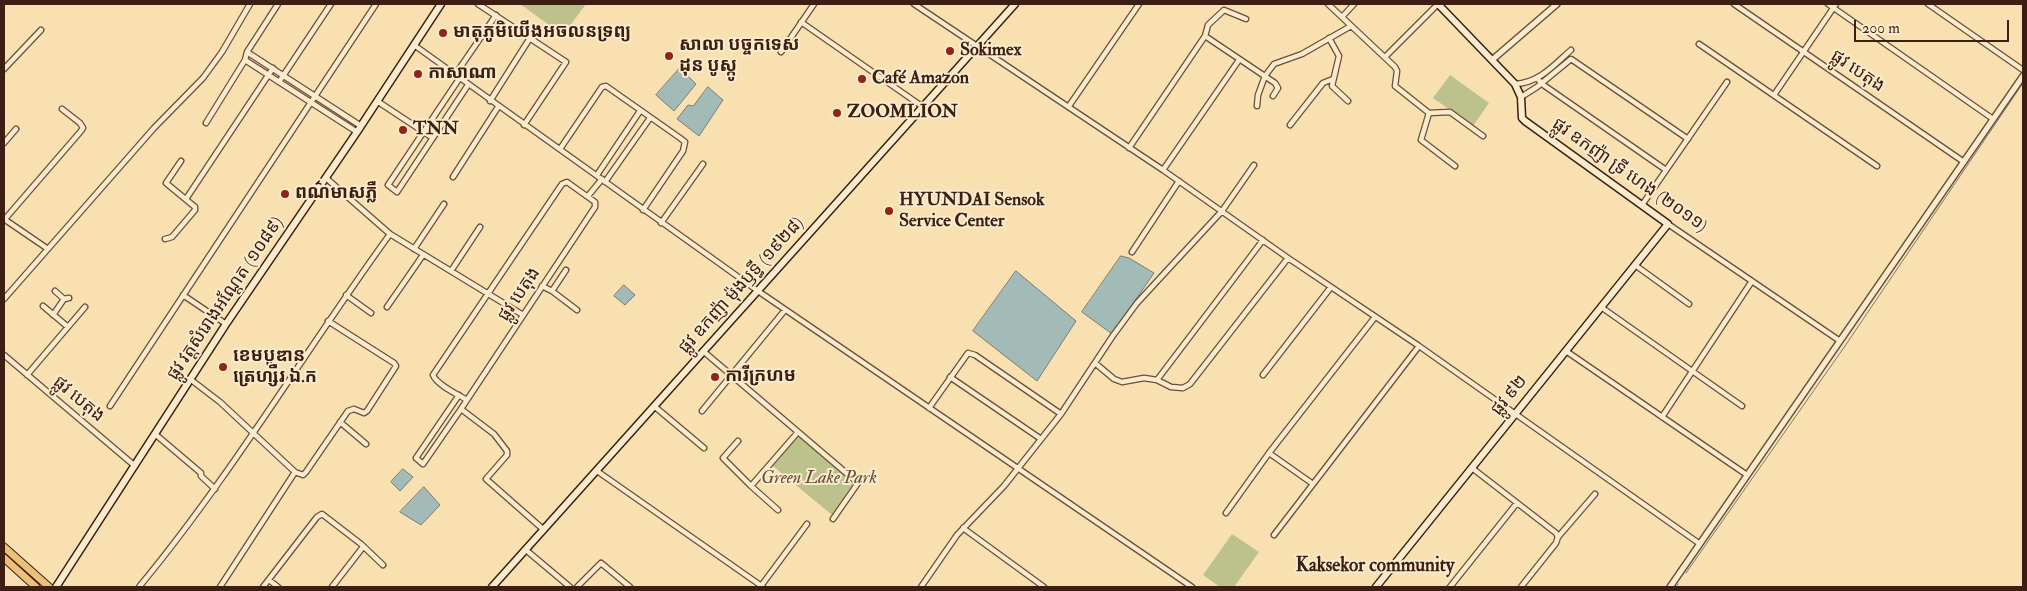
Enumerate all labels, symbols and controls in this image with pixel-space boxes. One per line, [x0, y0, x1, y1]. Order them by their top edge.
scale bar [1857, 10, 2012, 42]
text: 200 m [1862, 19, 1900, 38]
place label: មាតុភូមិយើងអចលនទ្រព្យ [453, 22, 631, 44]
marker: មាតុភូមិយើងអចលនទ្រព្យ [437, 27, 449, 39]
place label: សាលា បច្ចកទេស ដុន បូស្កូ [679, 35, 800, 78]
place label: Sokimex [960, 40, 1021, 62]
marker: Sokimex [944, 45, 956, 57]
street label: ផ្លូវ បេតុង [1826, 46, 1888, 98]
marker: សាលា បច្ចកទេស ដុន បូស្កូ [663, 50, 675, 62]
place label: កាសាណា [428, 63, 497, 85]
marker: កាសាណា [412, 68, 424, 80]
place label: Café Amazon [872, 68, 969, 90]
marker: Café Amazon [856, 73, 868, 85]
place label: ZOOMLION [847, 102, 958, 124]
marker: ZOOMLION [831, 107, 843, 119]
street label: ផ្លូវ ឧកញ៉ា ទ្រី ហេង (២០១១) [1547, 114, 1711, 238]
place label: TNN [413, 119, 459, 141]
marker: TNN [397, 124, 409, 136]
place label: ពណ៌មាសភ្លឺ [295, 183, 377, 205]
marker: ពណ៌មាសភ្លឺ [279, 188, 291, 200]
place label: HYUNDAI Sensok Service Center [899, 190, 1045, 232]
marker: HYUNDAI Sensok Service Center [883, 205, 895, 217]
street label: ផ្លូវ វត្តសំរោងអណ្ដែត (១០៨៩) [163, 213, 289, 385]
street label: ផ្លូវ ឧកញ៉ា ម៉ុងឫទ្ធី (១៩២៨) [675, 213, 809, 359]
street label: ផ្លូវ បេតុង [494, 264, 546, 326]
place label: ខេមបូឌាន ត្រេហ្សឺរ ឯ.ក [233, 346, 317, 388]
marker: ខេមបូឌាន ត្រេហ្សឺរ ឯ.ក [217, 361, 229, 373]
place label: ការីក្រហម [725, 366, 796, 388]
marker: ការីក្រហម [709, 371, 721, 383]
street label: ផ្លូវ ៩២ [1487, 371, 1533, 421]
street label: ផ្លូវ បេតុង [48, 372, 108, 428]
park label: Green Lake Park [761, 468, 877, 490]
district label: Kaksekor community [1296, 556, 1454, 578]

